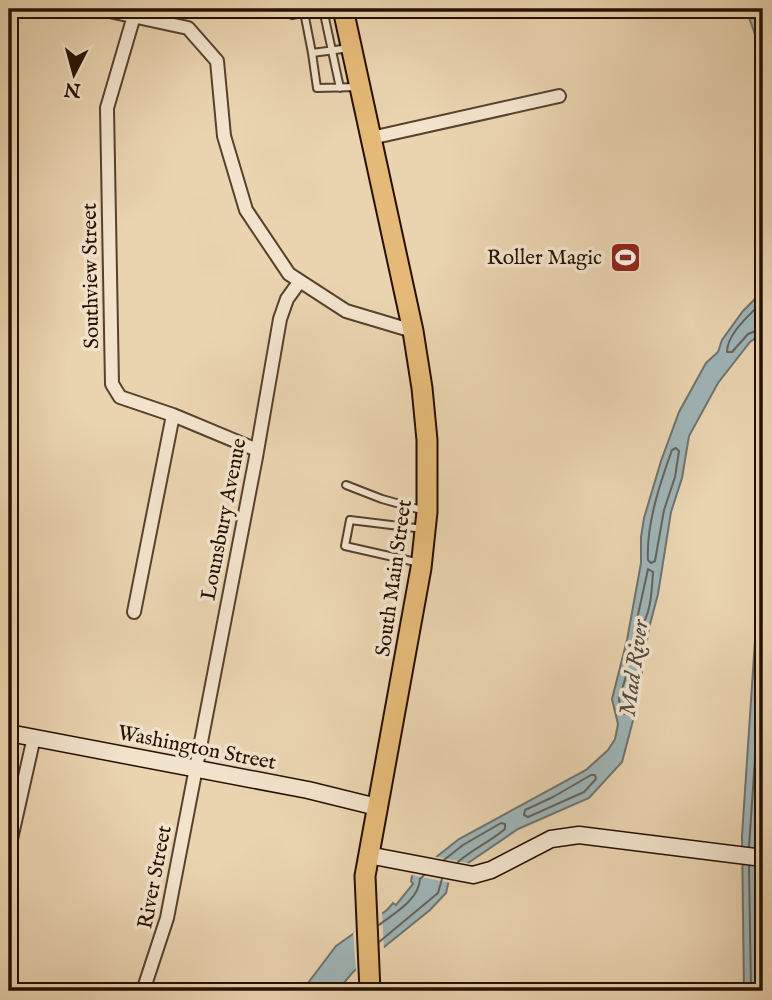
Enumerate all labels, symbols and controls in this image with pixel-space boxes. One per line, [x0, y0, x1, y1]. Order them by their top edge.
north arrow [38, 38, 108, 108]
text: N [62, 76, 83, 102]
street label: Southview Street [77, 203, 106, 349]
sports icon: Roller Magic [608, 240, 642, 274]
place label: Roller Magic [487, 245, 602, 272]
street label: Lounsbury Avenue [196, 436, 254, 603]
street label: South Main Street [370, 498, 419, 658]
water label: Mad River [613, 617, 656, 718]
street label: Washington Street [115, 720, 278, 777]
street label: River Street [132, 823, 179, 931]

